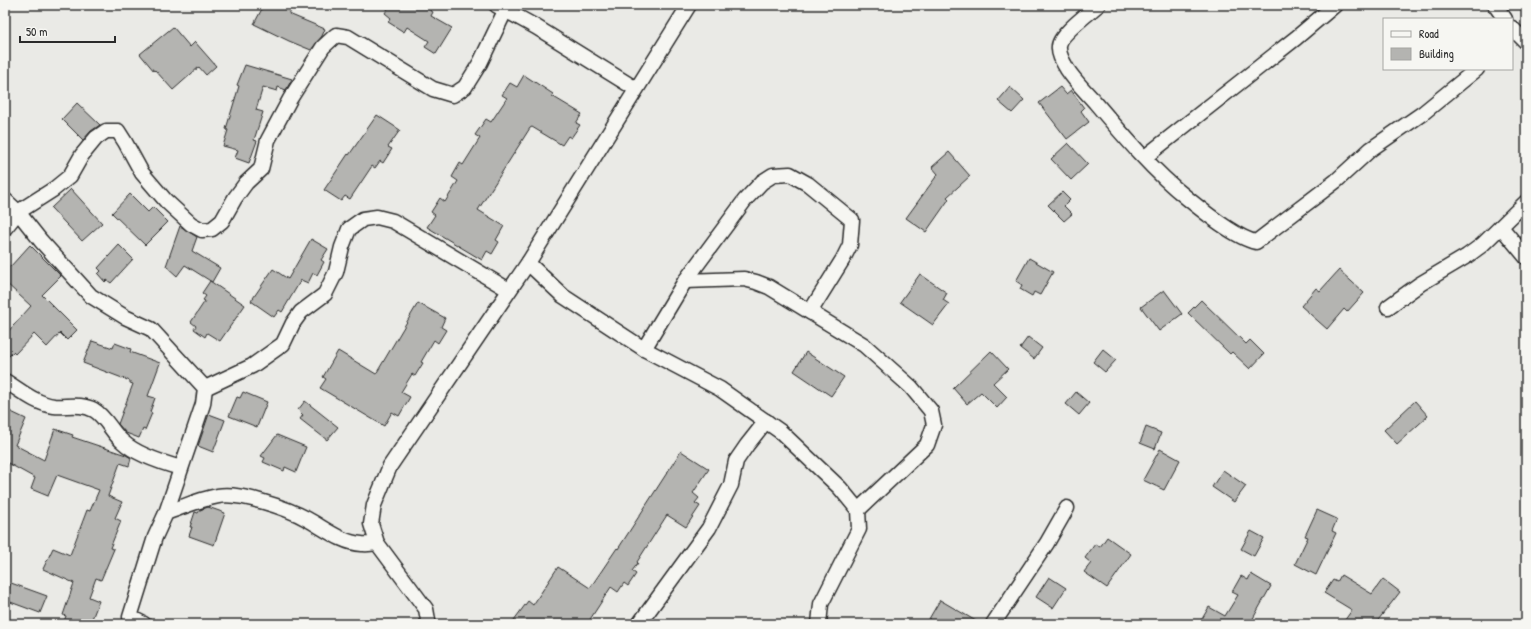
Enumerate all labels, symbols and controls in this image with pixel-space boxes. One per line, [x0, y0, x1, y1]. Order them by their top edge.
scale bar [20, 18, 115, 44]
legend [1383, 18, 1513, 70]
text: 50 m [26, 23, 47, 40]
text: Road [1419, 25, 1439, 42]
text: Building [1419, 45, 1454, 62]

